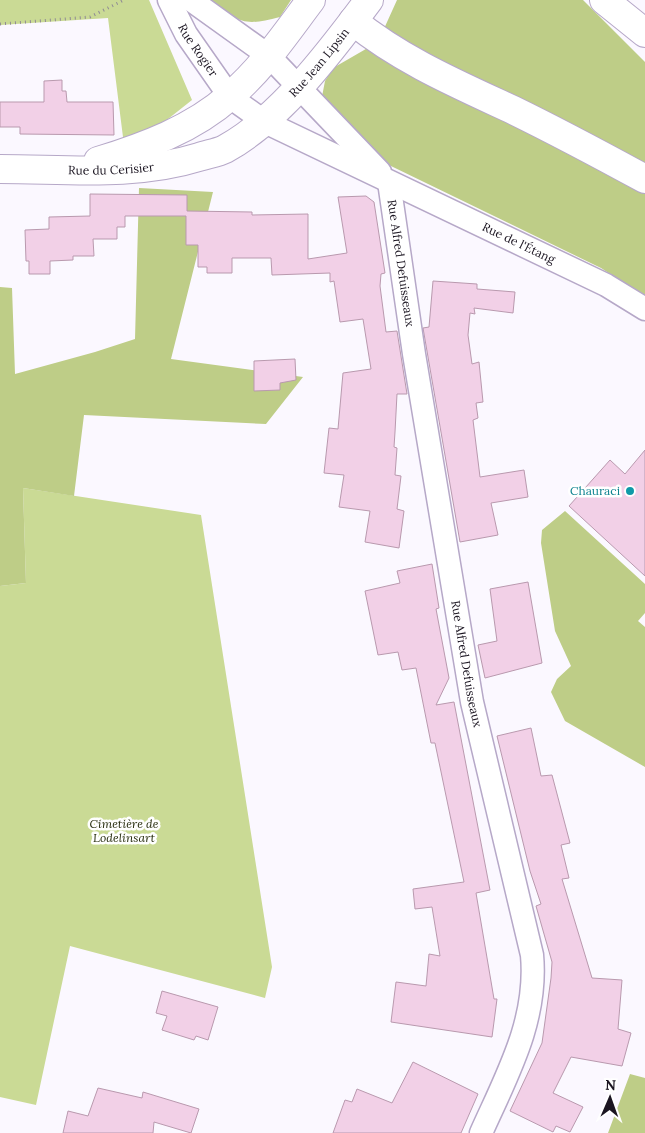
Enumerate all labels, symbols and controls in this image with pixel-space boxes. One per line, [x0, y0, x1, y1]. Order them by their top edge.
street label: Rue Rogier [175, 21, 222, 80]
street label: Rue Jean Lipsin [286, 25, 352, 100]
street label: Rue du Cerisier [68, 159, 156, 178]
street label: Rue Alfred Defuisseaux [385, 198, 418, 328]
street label: Rue de l'Étang [480, 219, 558, 267]
place label: Chauraci [570, 483, 620, 498]
marker: Chauraci [624, 485, 636, 497]
street label: Rue Alfred Defuisseaux [448, 599, 486, 729]
park label: Cimetière de Lodelinsart [90, 816, 159, 845]
north arrow [585, 1073, 635, 1123]
text: N [605, 1076, 616, 1094]

